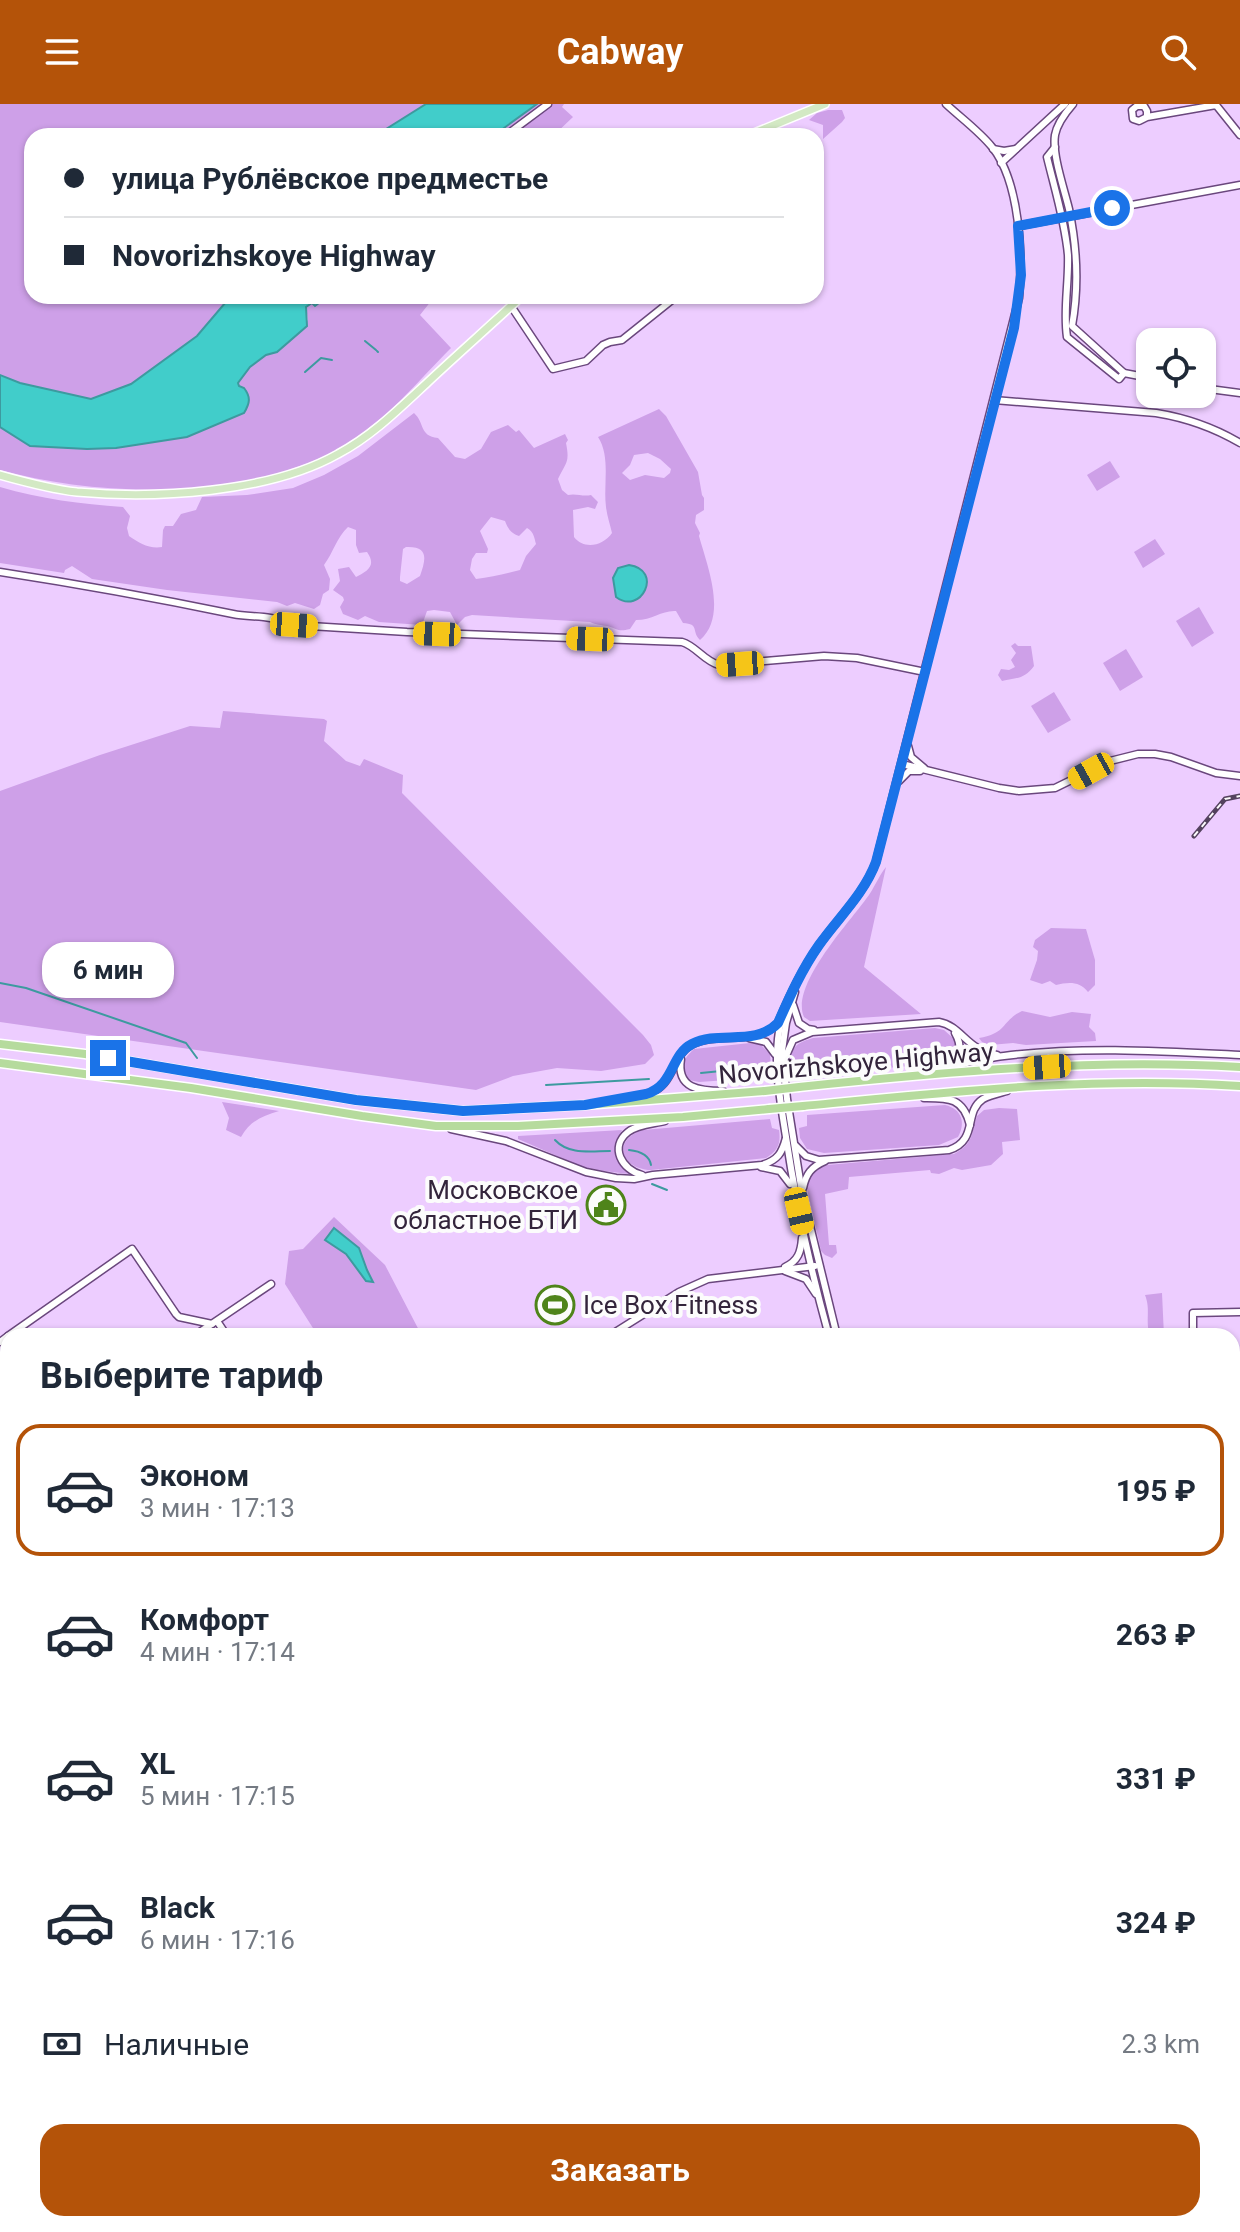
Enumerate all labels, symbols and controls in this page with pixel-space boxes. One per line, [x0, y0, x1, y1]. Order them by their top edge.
icon: menu [40, 30, 84, 74]
icon: search [1156, 30, 1200, 74]
text: Cabway [557, 31, 683, 73]
text: улица Рублёвское предместье [112, 161, 548, 196]
route start [1094, 190, 1130, 226]
text: Novorizhskoye Highway [112, 238, 436, 273]
map controls [1136, 328, 1216, 408]
button: locate [1136, 328, 1216, 408]
car [269, 611, 319, 639]
car [413, 621, 461, 647]
car [566, 626, 614, 652]
car [715, 650, 765, 678]
car [1064, 749, 1118, 793]
callout: 6 мин [42, 942, 174, 998]
text: 6 мин [73, 955, 143, 985]
street label: Novorizhskoye Highway [717, 1036, 995, 1090]
route end [90, 1040, 126, 1076]
car [1022, 1053, 1072, 1081]
place label: Московское областное БТИ [393, 1175, 578, 1235]
public building icon: Московское областное БТИ [585, 1184, 627, 1226]
car [782, 1185, 816, 1237]
sports icon: Ice Box Fitness [534, 1284, 576, 1326]
place label: Ice Box Fitness [583, 1290, 758, 1320]
text: Выберите тариф [40, 1355, 323, 1397]
icon: car [44, 1454, 116, 1526]
text: Эконом [140, 1458, 249, 1493]
text: 195 ₽ [1116, 1473, 1196, 1508]
text: 3 мин · 17:13 [140, 1493, 295, 1523]
icon: car [44, 1598, 116, 1670]
text: Комфорт [140, 1602, 269, 1637]
text: 263 ₽ [1116, 1617, 1196, 1652]
text: 4 мин · 17:14 [140, 1637, 295, 1667]
icon: car [44, 1742, 116, 1814]
text: XL [140, 1746, 175, 1781]
text: 331 ₽ [1116, 1761, 1196, 1796]
text: 5 мин · 17:15 [140, 1781, 295, 1811]
icon: car [44, 1886, 116, 1958]
text: Black [140, 1890, 215, 1925]
text: 324 ₽ [1116, 1905, 1196, 1940]
text: 6 мин · 17:16 [140, 1925, 295, 1955]
icon: cash [40, 2022, 84, 2066]
text: Наличные [104, 2027, 249, 2062]
text: 2.3 km [1121, 2029, 1200, 2059]
button: Заказать [40, 2124, 1200, 2216]

